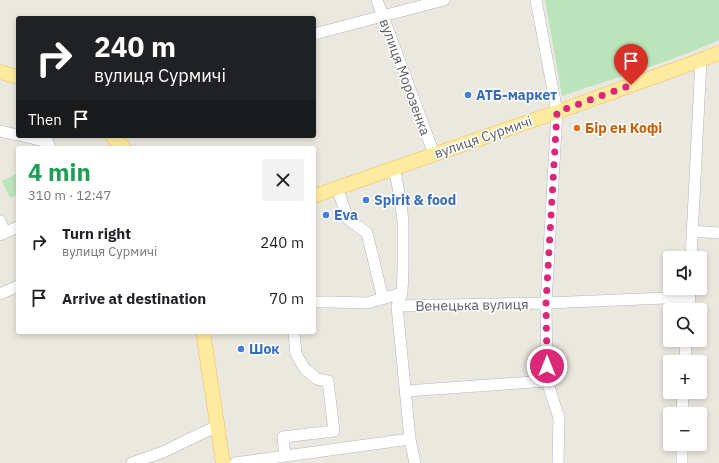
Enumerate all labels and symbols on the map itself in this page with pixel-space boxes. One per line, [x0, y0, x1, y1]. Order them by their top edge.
street label: вулиця Морозенка [376, 16, 435, 138]
pin [614, 44, 648, 85]
place label: АТБ-маркет [476, 86, 557, 104]
marker: АТБ-маркет [463, 90, 473, 100]
street label: вулиця Сурмичі [432, 112, 534, 162]
place label: Бір ен Кофі [585, 119, 662, 137]
marker: Бір ен Кофі [572, 123, 582, 133]
place label: Spirit & food [374, 191, 456, 209]
marker: Spirit & food [361, 195, 371, 205]
place label: Eva [334, 206, 358, 224]
marker: Eva [321, 210, 331, 220]
street label: Венецька вулиця [415, 295, 529, 315]
place label: Шок [249, 340, 280, 358]
marker: Шок [236, 344, 246, 354]
position arrow [526, 345, 568, 387]

